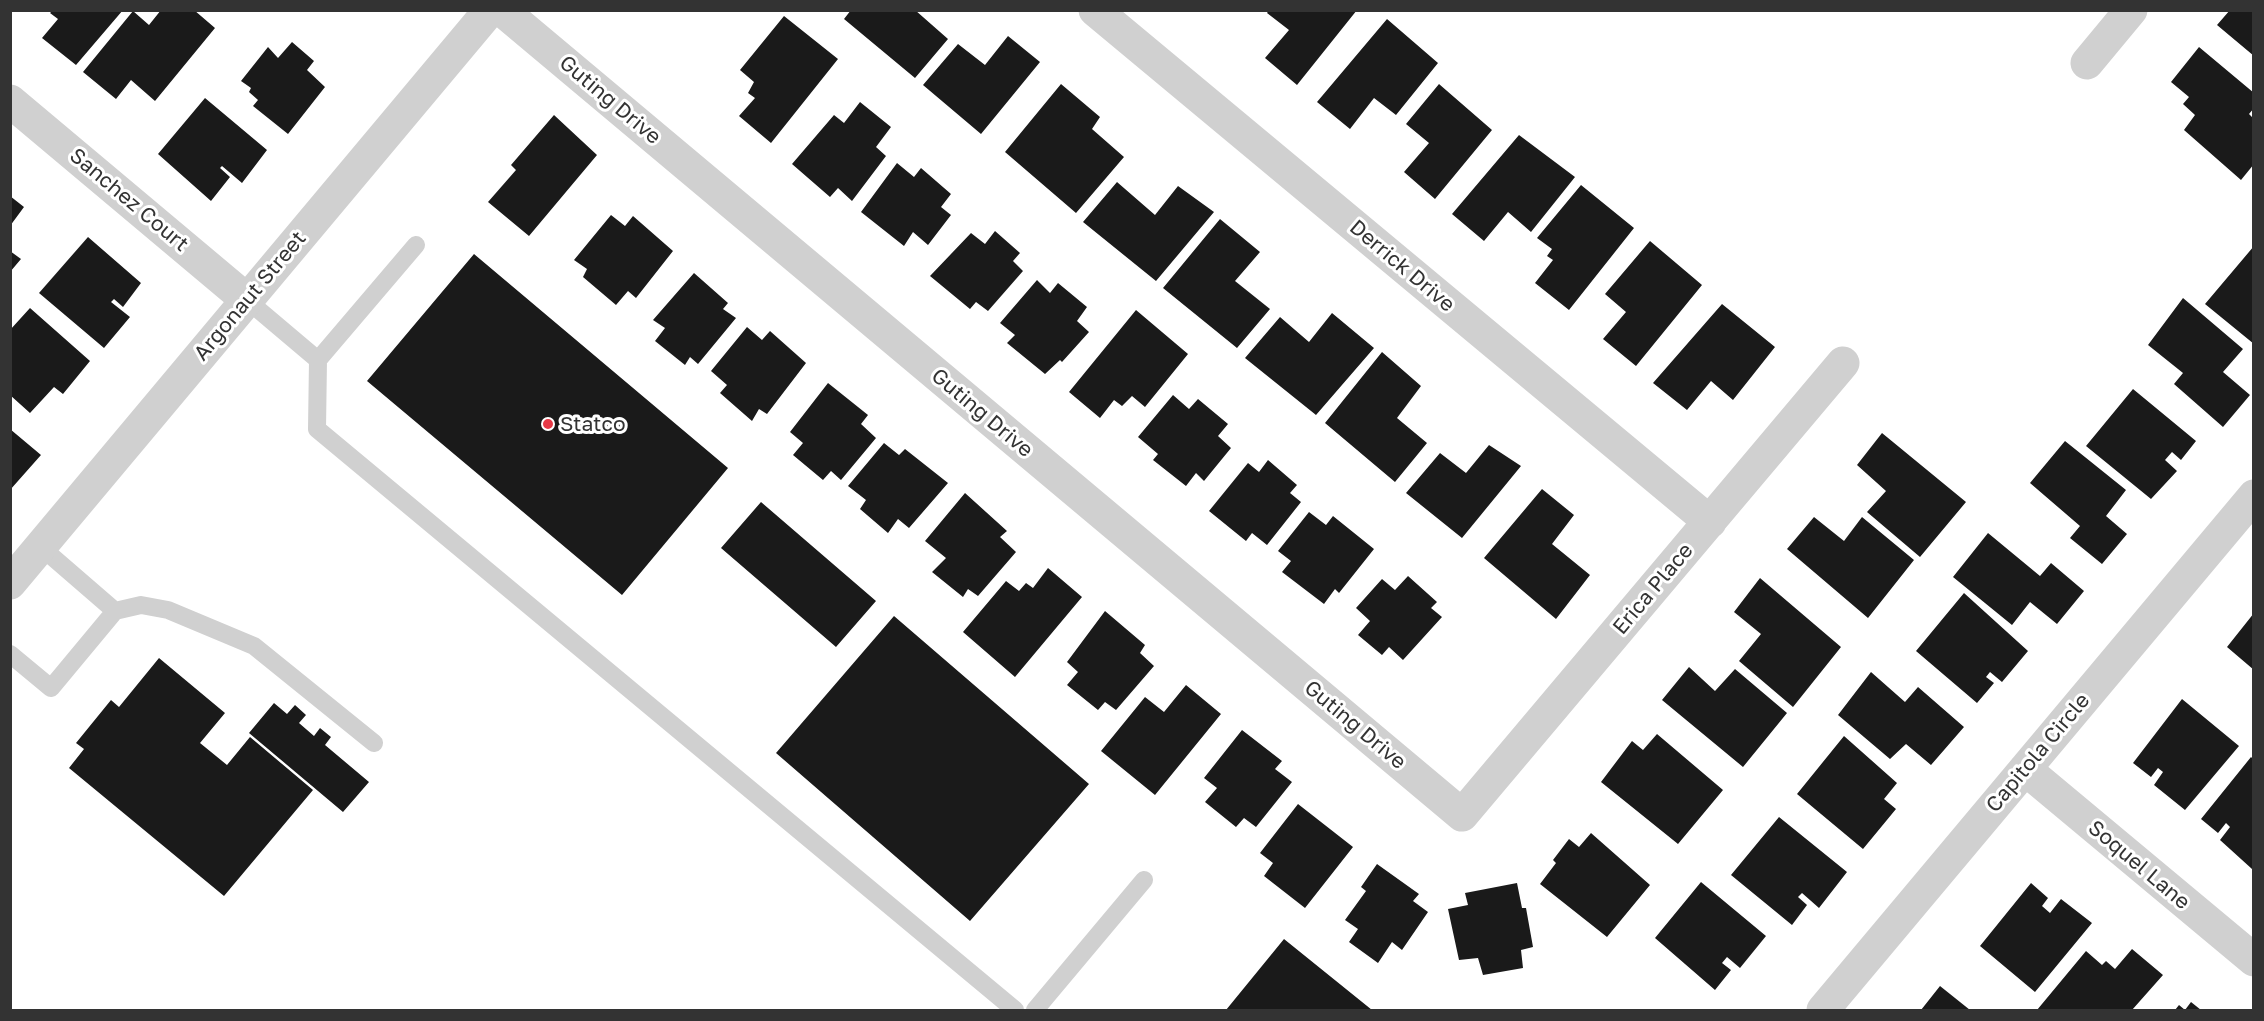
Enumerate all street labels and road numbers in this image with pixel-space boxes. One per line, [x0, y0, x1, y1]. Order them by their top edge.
street label: Guting Drive [554, 50, 666, 150]
street label: Sanchez Court [64, 143, 194, 257]
street label: Derrick Drive [1344, 215, 1460, 317]
street label: Argonaut Street [189, 226, 311, 366]
street label: Guting Drive [926, 363, 1038, 463]
street label: Erica Place [1608, 538, 1698, 640]
street label: Guting Drive [1299, 675, 1411, 775]
street label: Capitola Circle [1981, 688, 2095, 818]
street label: Soquel Lane [2083, 815, 2195, 915]

